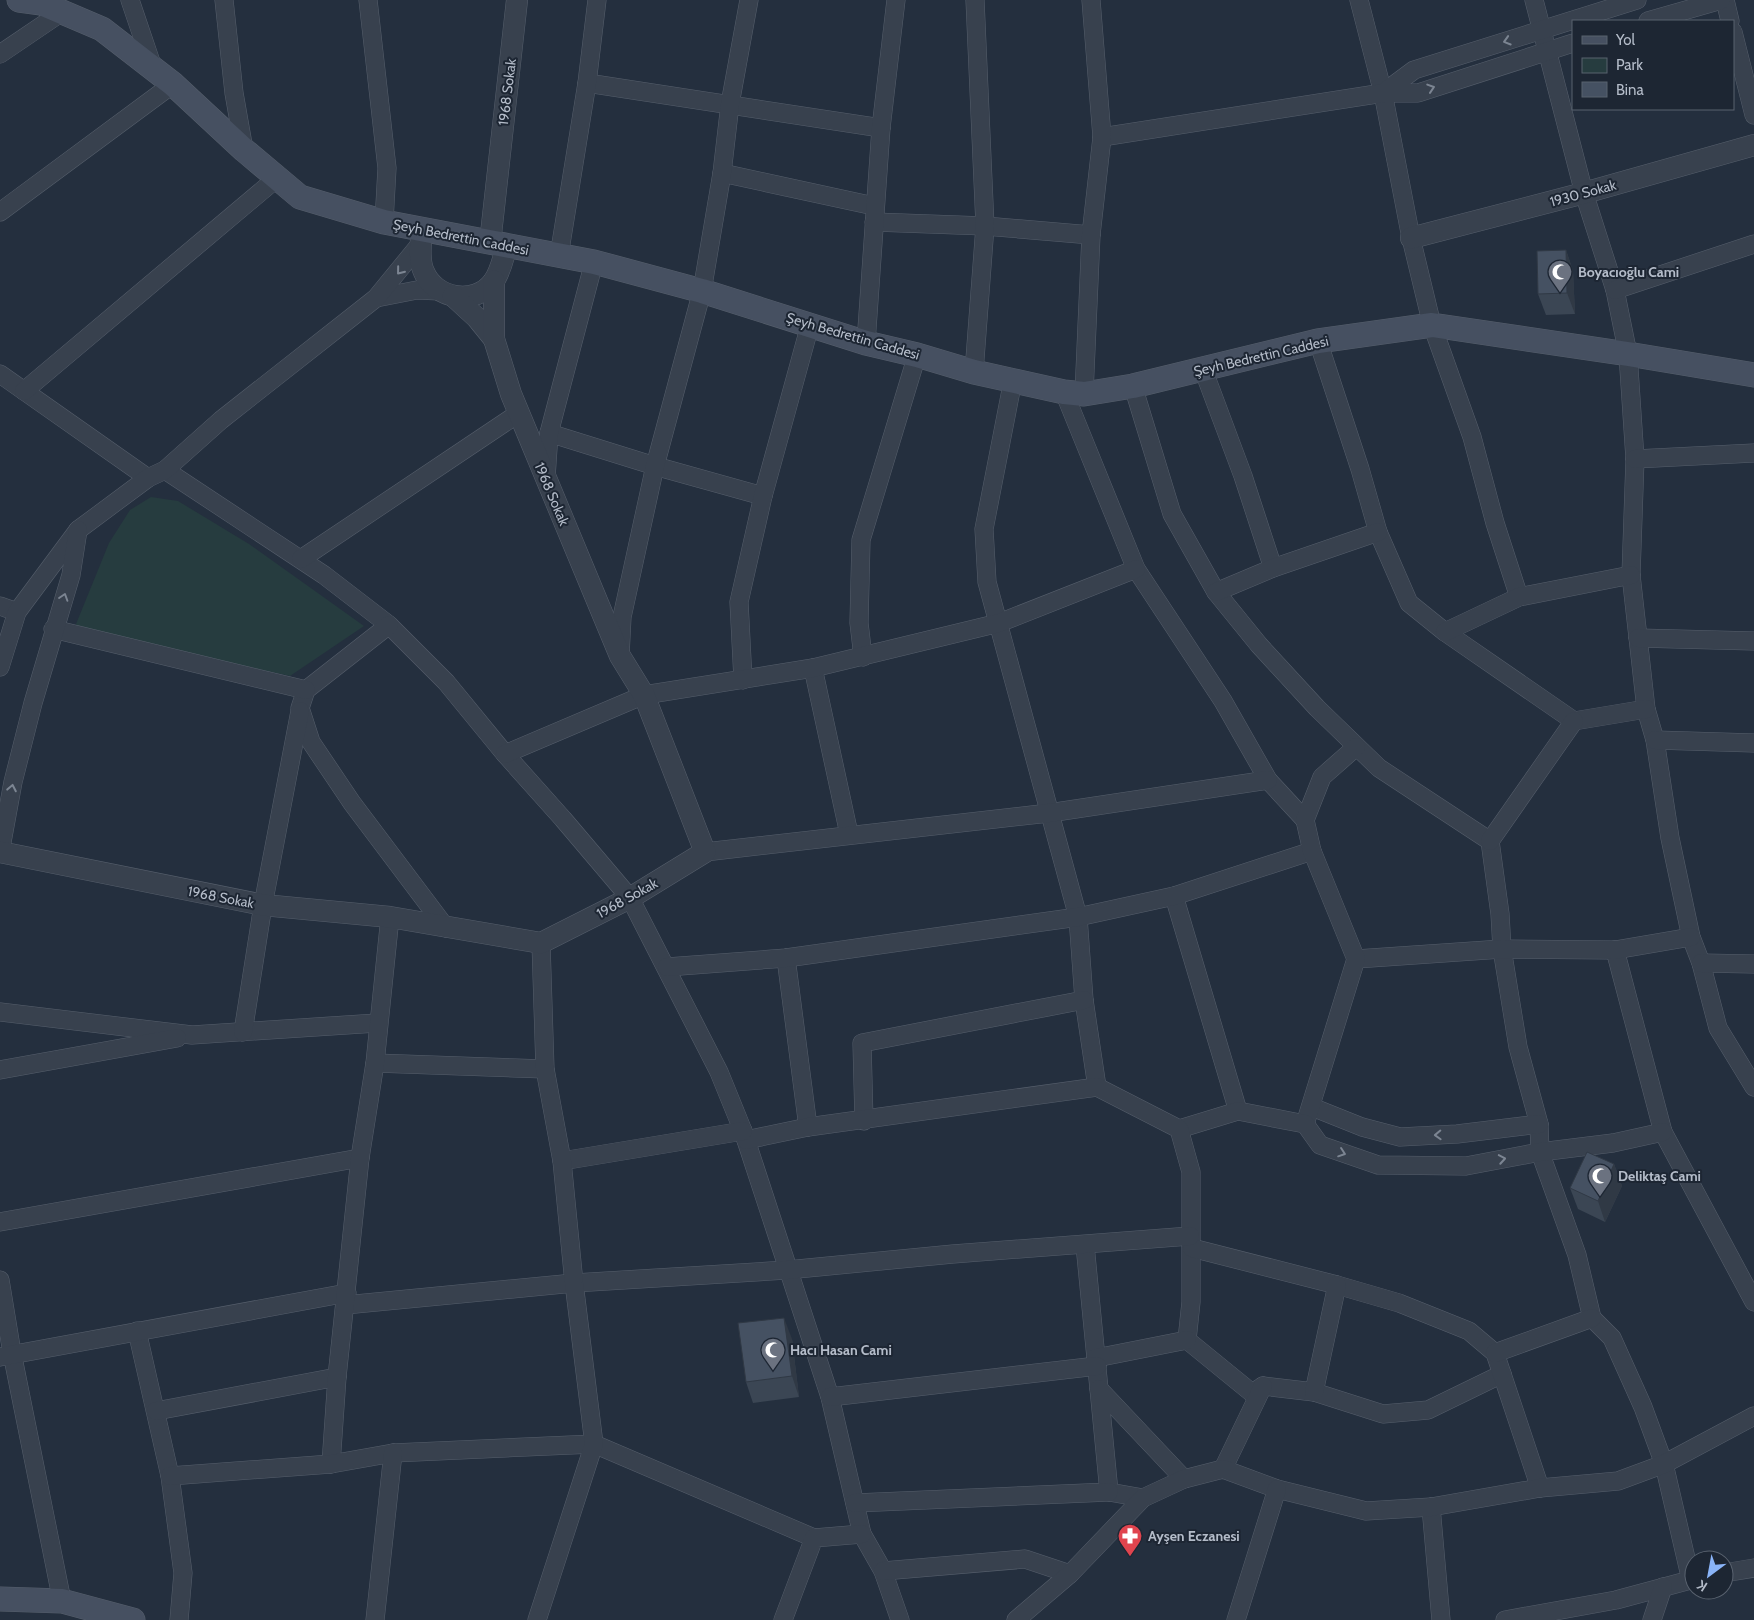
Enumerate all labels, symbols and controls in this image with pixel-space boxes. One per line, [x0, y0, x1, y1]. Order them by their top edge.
legend [1572, 20, 1734, 110]
text: Yol [1615, 31, 1635, 49]
one-way arrow [1504, 36, 1512, 46]
text: Park [1616, 56, 1643, 74]
street label: 1968 Sokak [494, 57, 520, 126]
text: Bina [1616, 81, 1644, 99]
one-way arrow [1427, 84, 1435, 94]
street label: 1930 Sokak [1548, 175, 1619, 211]
street label: Şeyh Bedrettin Caddesi [392, 215, 530, 259]
mosque icon: Boyacıoğlu Cami [1547, 259, 1573, 293]
place label: Boyacıoğlu Cami [1578, 263, 1679, 281]
one-way arrow [397, 265, 405, 274]
street label: Şeyh Bedrettin Caddesi [784, 308, 922, 364]
street label: Şeyh Bedrettin Caddesi [1192, 332, 1330, 380]
street label: 1968 Sokak [531, 460, 574, 529]
one-way arrow [58, 593, 68, 602]
one-way arrow [7, 783, 17, 792]
street label: 1968 Sokak [593, 873, 661, 922]
street label: 1968 Sokak [186, 882, 256, 912]
one-way arrow [1434, 1130, 1442, 1141]
one-way arrow [1337, 1147, 1346, 1157]
one-way arrow [1497, 1155, 1506, 1165]
mosque icon: Deliktaş Cami [1587, 1163, 1613, 1197]
place label: Deliktaş Cami [1618, 1167, 1701, 1185]
mosque icon: Hacı Hasan Cami [760, 1337, 786, 1371]
place label: Hacı Hasan Cami [790, 1341, 892, 1359]
pharmacy icon: Ayşen Eczanesi [1117, 1523, 1143, 1557]
place label: Ayşen Eczanesi [1148, 1527, 1240, 1545]
north arrow [1684, 1550, 1734, 1600]
text: K [1693, 1576, 1711, 1596]

